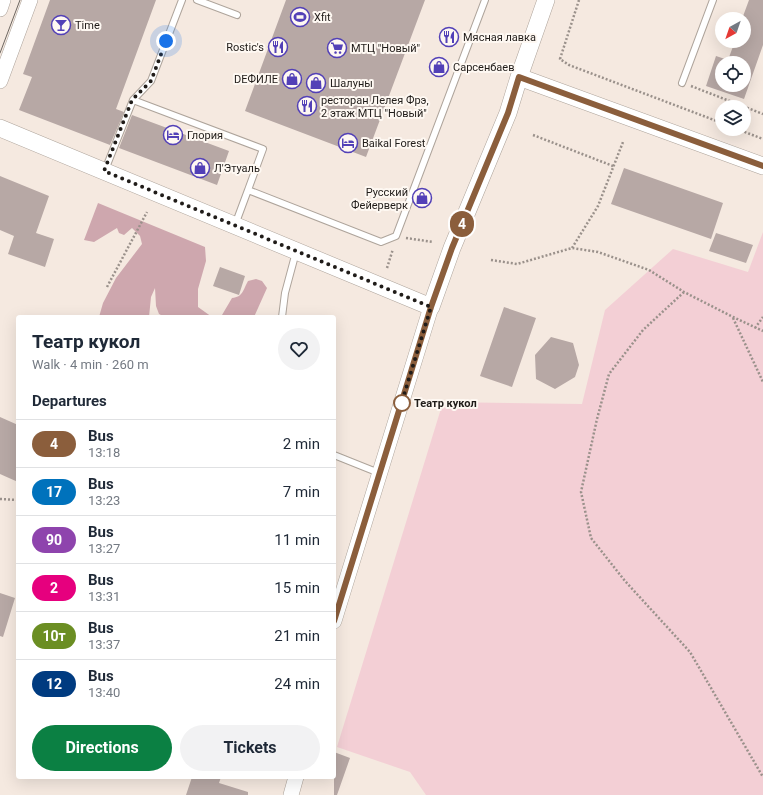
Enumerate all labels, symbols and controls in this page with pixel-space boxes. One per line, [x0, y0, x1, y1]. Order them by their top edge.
sports icon: Xfit [289, 6, 311, 28]
place label: Xfit [314, 11, 331, 24]
north arrow [715, 12, 751, 48]
map controls [715, 12, 751, 136]
bar icon: Time [50, 14, 72, 36]
place label: Time [75, 19, 100, 32]
restaurant icon: Мясная лавка [438, 26, 460, 48]
your location [156, 31, 176, 51]
place label: Мясная лавка [463, 31, 536, 44]
restaurant icon: Rostic's [267, 36, 289, 58]
supermarket icon: МТЦ "Новый" [326, 37, 348, 59]
place label: Rostic's [226, 41, 264, 54]
place label: МТЦ "Новый" [351, 42, 420, 55]
shop icon: Сарсенбаев [428, 56, 450, 78]
button: locate [715, 56, 751, 92]
place label: Сарсенбаев [453, 61, 514, 74]
shop icon: DЕФИЛЕ [281, 68, 303, 90]
shop icon: Шалуны [305, 72, 327, 94]
place label: DЕФИЛЕ [234, 73, 278, 86]
place label: Шалуны [330, 77, 373, 90]
place label: ресторан Лелея Фрэ, 2 этаж МТЦ "Новый" [321, 94, 429, 120]
restaurant icon: ресторан Лелея Фрэ, 2 этаж МТЦ "Новый" [296, 95, 318, 117]
button: layers [715, 100, 751, 136]
hotel icon: Глория [162, 124, 184, 146]
place label: Глория [187, 129, 223, 142]
hotel icon: Baikal Forest [337, 132, 359, 154]
place label: Baikal Forest [362, 137, 426, 150]
shop icon: Л'Этуаль [189, 157, 211, 179]
place label: Л'Этуаль [214, 162, 260, 175]
place label: Русский Фейерверк [351, 186, 408, 212]
shop icon: Русский Фейерверк [411, 187, 433, 209]
line badge: 4 [449, 211, 475, 237]
text: 4 [458, 216, 466, 232]
button: heart [278, 328, 320, 370]
text: Театр кукол [32, 330, 140, 353]
text: Walk · 4 min · 260 m [32, 357, 149, 372]
text: Departures [32, 392, 107, 410]
marker: Театр кукол [393, 394, 411, 412]
place label: Театр кукол [414, 397, 477, 410]
text: Bus [88, 427, 114, 445]
text: 2 min [283, 435, 320, 453]
text: 4 [50, 436, 58, 452]
text: 13:18 [88, 445, 120, 460]
text: Bus [88, 475, 114, 493]
text: 7 min [283, 483, 320, 501]
text: 17 [46, 484, 62, 500]
text: 13:23 [88, 493, 120, 508]
text: Bus [88, 523, 114, 541]
text: 11 min [274, 531, 320, 549]
text: 90 [46, 532, 62, 548]
text: 13:27 [88, 541, 120, 556]
text: Bus [88, 571, 114, 589]
text: 15 min [274, 579, 320, 597]
text: 2 [50, 580, 58, 596]
text: 13:31 [88, 589, 120, 604]
text: Bus [88, 619, 114, 637]
text: 21 min [274, 627, 320, 645]
text: 10т [42, 628, 66, 644]
text: 13:37 [88, 637, 120, 652]
text: Bus [88, 667, 114, 685]
text: 24 min [274, 675, 320, 693]
text: 12 [46, 676, 62, 692]
text: 13:40 [88, 685, 120, 700]
button: Directions [32, 725, 172, 771]
button: Tickets [180, 725, 320, 771]

